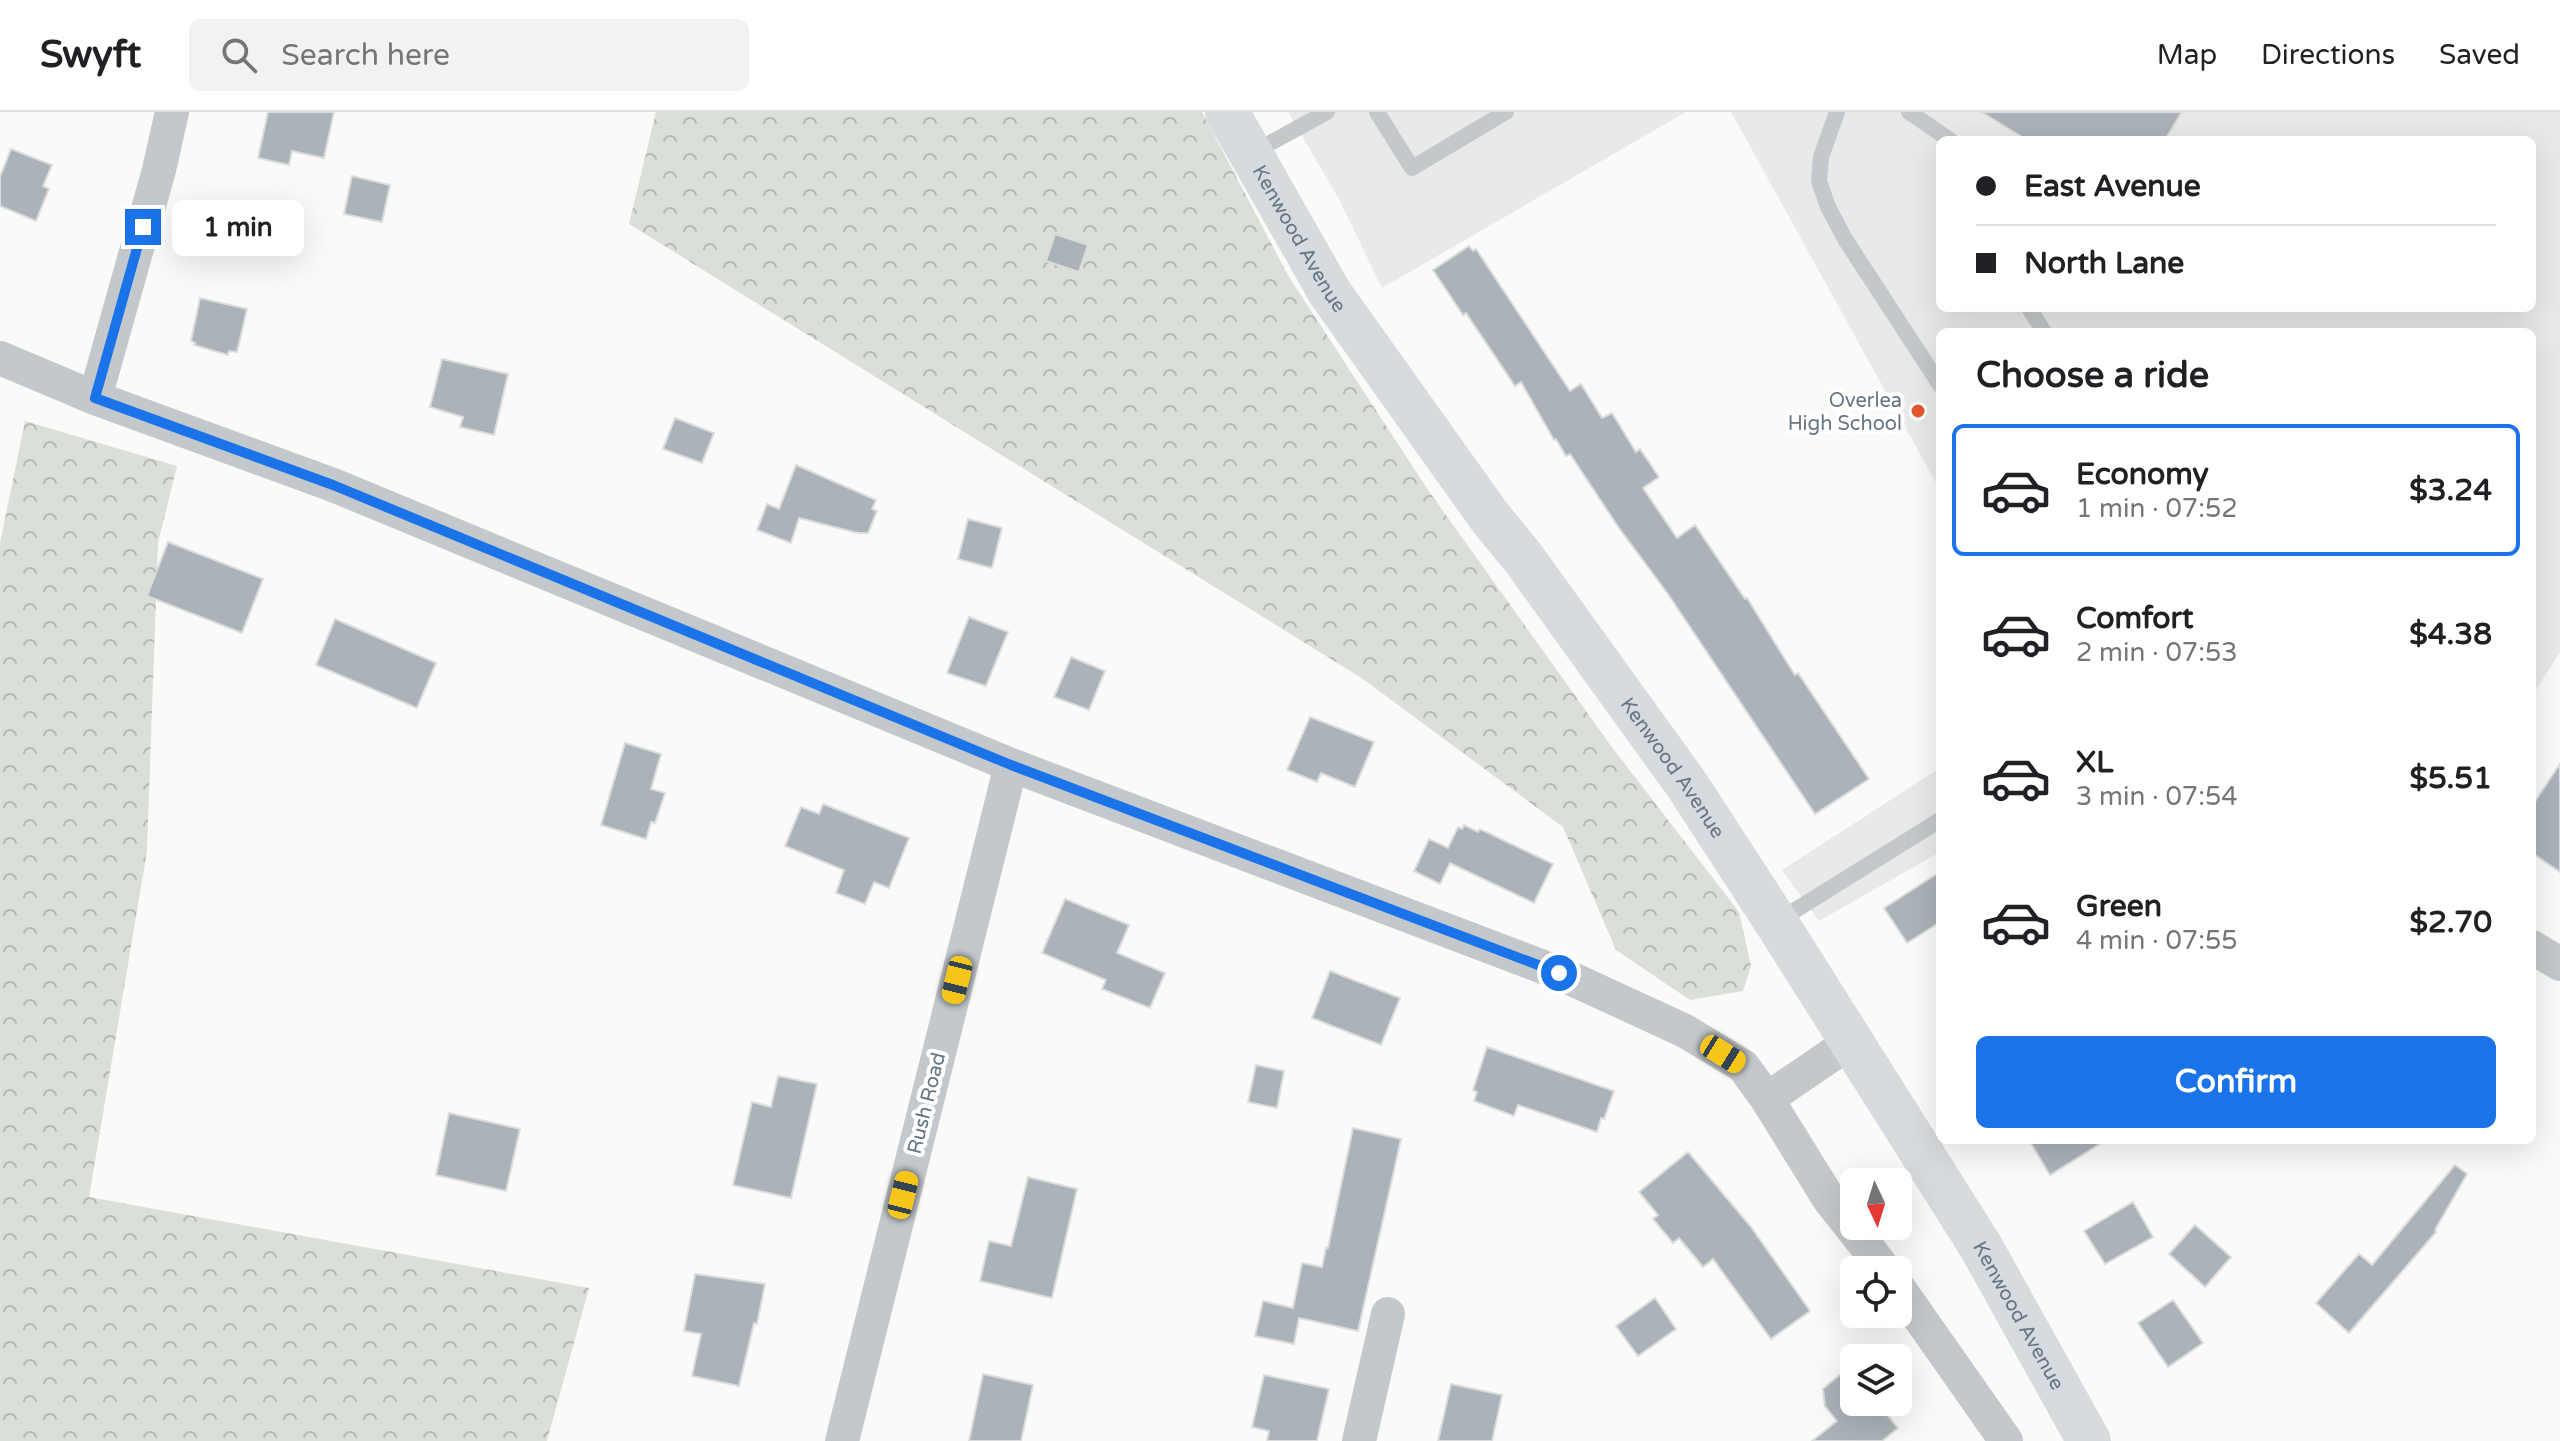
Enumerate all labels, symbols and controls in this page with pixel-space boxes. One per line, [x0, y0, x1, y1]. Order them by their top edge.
search box [189, 19, 749, 91]
text: Swyft [40, 32, 141, 78]
icon: search [217, 33, 261, 77]
text: Search here [281, 37, 450, 74]
text: Map [2157, 38, 2217, 72]
text: Directions [2261, 38, 2395, 72]
text: Saved [2439, 38, 2520, 72]
street label: Kenwood Avenue [1247, 161, 1351, 318]
text: East Avenue [2024, 168, 2201, 205]
callout: 1 min [171, 199, 303, 255]
route end [125, 209, 161, 245]
text: 1 min [203, 212, 273, 243]
text: North Lane [2024, 245, 2184, 282]
text: Choose a ride [1976, 354, 2209, 397]
place label: Overlea High School [1788, 389, 1902, 436]
marker: Overlea High School [1909, 402, 1927, 420]
icon: car [1980, 454, 2052, 526]
text: Economy [2076, 456, 2209, 493]
text: $3.24 [2409, 472, 2492, 509]
text: 1 min · 07:52 [2076, 493, 2238, 524]
icon: car [1980, 598, 2052, 670]
text: Comfort [2076, 600, 2194, 637]
text: $4.38 [2409, 616, 2492, 653]
text: 2 min · 07:53 [2076, 637, 2238, 668]
street label: Kenwood Avenue [1615, 693, 1729, 843]
icon: car [1980, 742, 2052, 814]
text: XL [2076, 744, 2113, 781]
text: $5.51 [2410, 760, 2492, 797]
text: 3 min · 07:54 [2076, 781, 2238, 812]
icon: car [1980, 886, 2052, 958]
text: Green [2076, 888, 2162, 925]
text: $2.70 [2410, 904, 2492, 941]
text: 4 min · 07:55 [2076, 925, 2238, 956]
car [940, 954, 974, 1006]
route start [1541, 955, 1577, 991]
car [1696, 1031, 1750, 1077]
button: Confirm [1976, 1036, 2496, 1128]
street label: Rush Road [903, 1050, 951, 1156]
north arrow [1840, 1168, 1912, 1240]
map controls [1840, 1168, 1912, 1416]
car [886, 1169, 920, 1221]
street label: Kenwood Avenue [1967, 1237, 2069, 1394]
button: locate [1840, 1256, 1912, 1328]
button: layers [1840, 1344, 1912, 1416]

